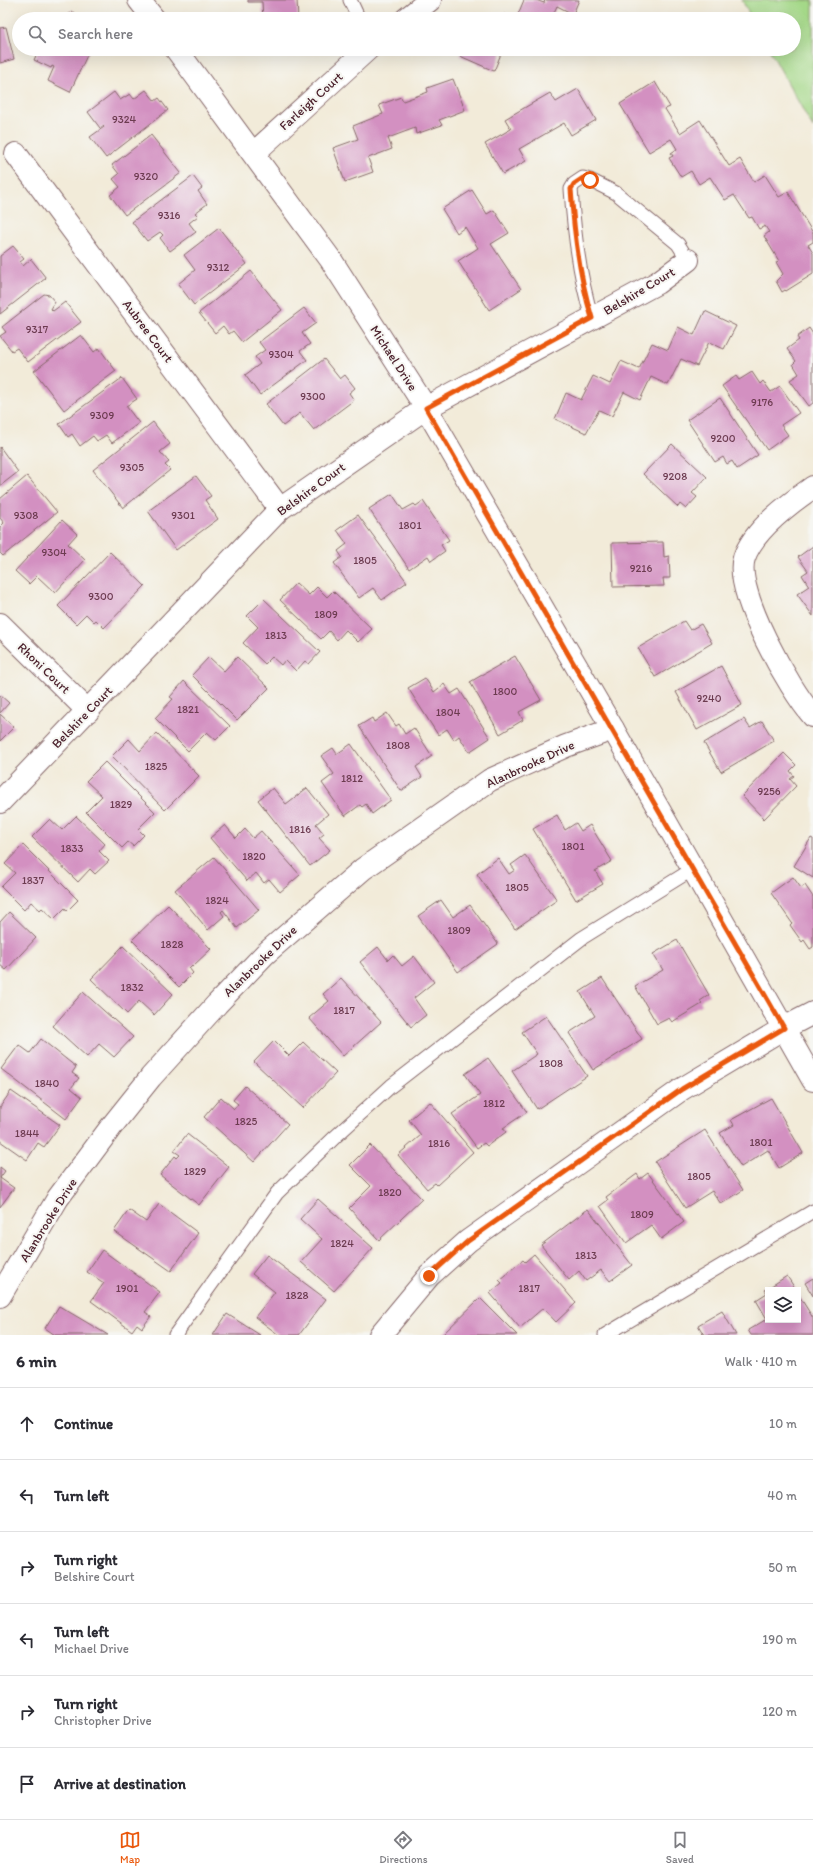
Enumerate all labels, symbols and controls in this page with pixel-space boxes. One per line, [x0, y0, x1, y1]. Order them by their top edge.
search box [12, 12, 801, 56]
icon: search [26, 23, 48, 45]
text: Search here [58, 25, 133, 43]
street label: Farleigh Court [276, 69, 346, 133]
house number: 9324 [112, 113, 136, 126]
house number: 9320 [134, 170, 158, 183]
route start [581, 171, 599, 189]
house number: 9316 [158, 209, 181, 222]
house number: 9312 [207, 261, 230, 274]
street label: Belshire Court [601, 264, 677, 318]
street label: Aubree Court [120, 297, 177, 365]
house number: 9317 [26, 323, 49, 336]
street label: Michael Drive [367, 323, 421, 393]
house number: 9304 [268, 348, 294, 361]
house number: 9300 [300, 390, 326, 403]
house number: 9176 [751, 396, 773, 409]
house number: 9309 [90, 409, 114, 422]
house number: 9200 [710, 432, 736, 445]
street label: Belshire Court [274, 459, 348, 519]
house number: 9305 [120, 461, 144, 474]
house number: 9208 [663, 470, 687, 483]
house number: 9308 [14, 509, 38, 522]
house number: 9301 [171, 509, 195, 522]
house number: 1801 [398, 519, 422, 532]
house number: 9304 [41, 546, 67, 559]
house number: 1805 [353, 554, 377, 567]
house number: 9216 [630, 562, 652, 575]
house number: 9300 [88, 590, 114, 603]
house number: 1809 [314, 608, 338, 621]
house number: 1813 [265, 629, 287, 642]
street label: Rhoni Court [15, 639, 73, 697]
street label: Belshire Court [49, 683, 115, 751]
house number: 1800 [493, 685, 518, 698]
house number: 9240 [697, 692, 722, 705]
house number: 1821 [177, 703, 199, 716]
house number: 1804 [436, 706, 461, 719]
street label: Alanbrooke Drive [483, 737, 577, 791]
house number: 1808 [386, 739, 410, 752]
house number: 1825 [145, 760, 168, 773]
house number: 1812 [341, 772, 363, 785]
house number: 9256 [757, 785, 781, 798]
house number: 1829 [110, 798, 133, 811]
house number: 1816 [289, 823, 311, 836]
house number: 1801 [561, 840, 585, 853]
house number: 1833 [60, 842, 84, 855]
house number: 1820 [242, 850, 266, 863]
house number: 1837 [22, 874, 45, 887]
house number: 1805 [505, 881, 529, 894]
house number: 1824 [205, 894, 229, 907]
street label: Alanbrooke Drive [220, 922, 300, 1000]
house number: 1809 [447, 924, 471, 937]
house number: 1828 [161, 938, 183, 951]
house number: 1832 [121, 981, 144, 994]
house number: 1817 [333, 1004, 355, 1017]
house number: 1808 [539, 1057, 563, 1070]
house number: 1840 [35, 1077, 59, 1090]
house number: 1812 [483, 1097, 505, 1110]
house number: 1825 [235, 1115, 258, 1128]
house number: 1844 [15, 1127, 40, 1140]
house number: 1801 [749, 1136, 773, 1149]
house number: 1816 [428, 1137, 450, 1150]
house number: 1829 [184, 1165, 207, 1178]
house number: 1805 [687, 1170, 711, 1183]
street label: Alanbrooke Drive [16, 1175, 80, 1265]
house number: 1820 [378, 1186, 402, 1199]
house number: 1809 [630, 1208, 654, 1221]
house number: 1824 [330, 1237, 354, 1250]
house number: 1813 [575, 1249, 597, 1262]
route end [420, 1267, 438, 1285]
house number: 1901 [116, 1282, 138, 1295]
house number: 1817 [518, 1282, 540, 1295]
map controls [765, 1287, 801, 1323]
button: layers [765, 1287, 801, 1323]
house number: 1828 [286, 1289, 308, 1302]
text: 6 min [16, 1351, 57, 1371]
text: Walk · 410 m [725, 1354, 797, 1369]
icon: ahead [16, 1413, 38, 1435]
text: Continue [54, 1415, 113, 1433]
text: 10 m [769, 1416, 797, 1431]
icon: left [16, 1485, 38, 1507]
text: Turn left [54, 1487, 109, 1505]
text: 40 m [767, 1488, 797, 1503]
text: Turn right [54, 1551, 118, 1569]
icon: right [16, 1557, 38, 1579]
text: 50 m [768, 1560, 797, 1575]
text: Belshire Court [54, 1569, 135, 1584]
text: Turn left [54, 1623, 109, 1641]
icon: left [16, 1629, 38, 1651]
text: 190 m [762, 1632, 797, 1647]
text: Michael Drive [54, 1641, 129, 1656]
text: Turn right [54, 1695, 118, 1713]
icon: right [16, 1701, 38, 1723]
text: 120 m [762, 1704, 797, 1719]
text: Christopher Drive [54, 1713, 152, 1728]
icon: arrive [16, 1773, 38, 1795]
text: Arrive at destination [54, 1775, 186, 1793]
tab: Map [119, 1829, 141, 1866]
tab: Directions [379, 1829, 428, 1866]
tab: Saved [666, 1829, 694, 1866]

